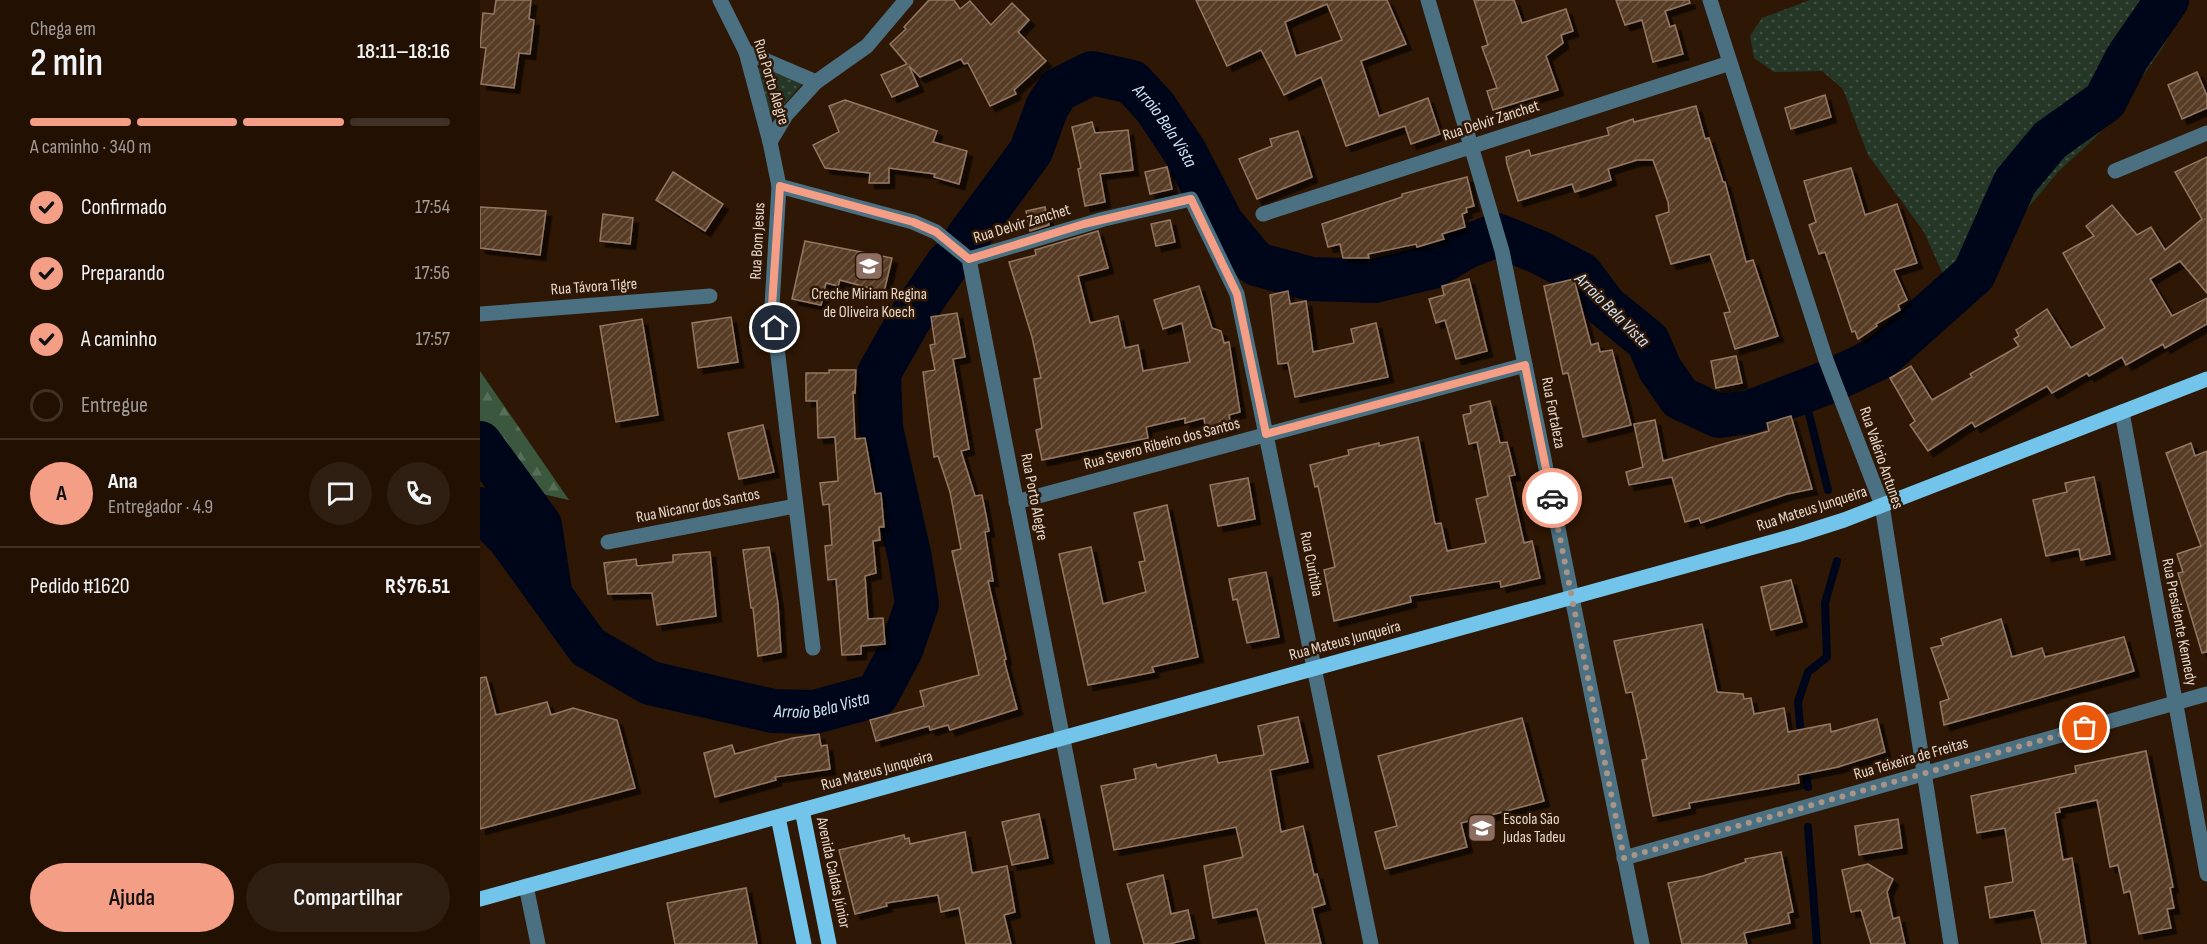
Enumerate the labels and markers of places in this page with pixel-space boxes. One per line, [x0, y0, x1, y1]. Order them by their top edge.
school or university icon: Creche Miriam Regina de Oliveira Koech [853, 250, 885, 282]
place label: Creche Miriam Regina de Oliveira Koech [811, 285, 927, 322]
pin [749, 302, 800, 353]
pin [2059, 702, 2110, 753]
place label: Escola São Judas Tadeu [1502, 810, 1565, 847]
school or university icon: Escola São Judas Tadeu [1466, 812, 1498, 844]

